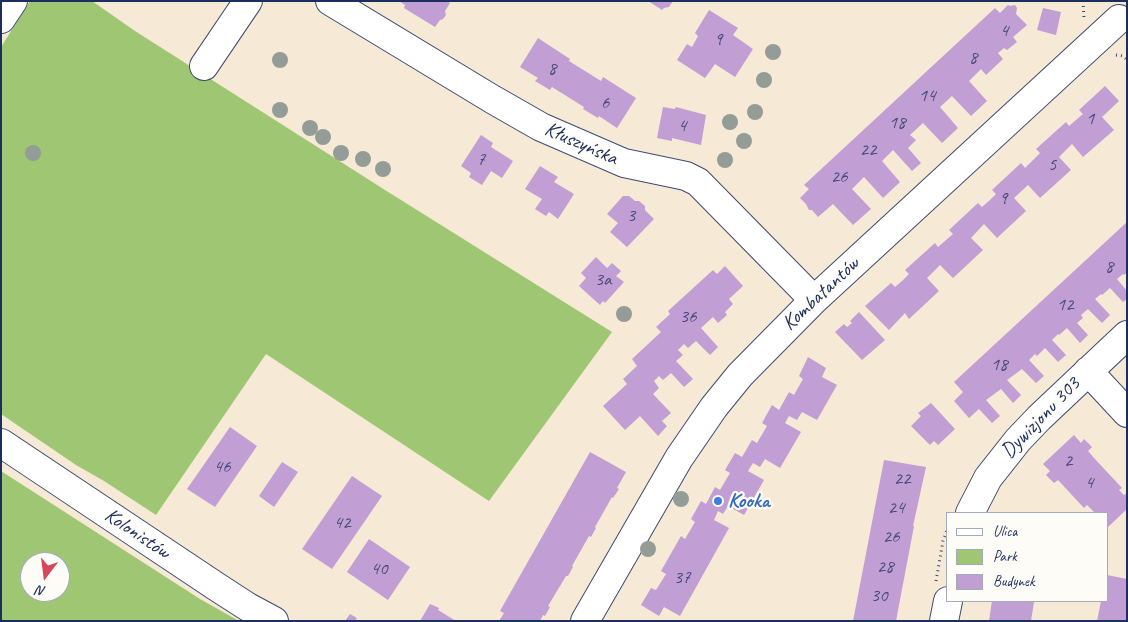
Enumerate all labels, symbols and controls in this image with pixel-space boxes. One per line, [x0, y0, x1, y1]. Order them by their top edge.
house number: 4 [1000, 20, 1008, 42]
house number: 9 [714, 29, 722, 51]
house number: 8 [969, 47, 977, 69]
house number: 8 [548, 58, 556, 80]
house number: 14 [918, 85, 936, 107]
house number: 6 [601, 92, 609, 114]
house number: 1 [1086, 108, 1094, 130]
house number: 18 [888, 112, 906, 134]
house number: 4 [678, 115, 686, 137]
street label: Kłuszyńska [541, 117, 621, 171]
house number: 22 [859, 139, 877, 161]
house number: 7 [477, 149, 485, 171]
house number: 5 [1048, 154, 1056, 176]
house number: 26 [830, 166, 848, 188]
house number: 9 [999, 188, 1007, 210]
house number: 3 [627, 205, 635, 227]
street label: Kombatantów [777, 252, 865, 336]
house number: 8 [1105, 256, 1113, 278]
house number: 3a [595, 269, 611, 291]
house number: 12 [1056, 294, 1074, 316]
house number: 36 [679, 306, 697, 328]
house number: 18 [990, 354, 1008, 376]
street label: Dywizjonu 303 [996, 372, 1086, 464]
house number: 2 [1064, 450, 1072, 472]
house number: 46 [213, 456, 231, 478]
house number: 22 [893, 468, 911, 490]
house number: 4 [1085, 472, 1093, 494]
place label: Kooka [728, 488, 769, 514]
marker: Kooka [712, 495, 724, 507]
house number: 24 [887, 497, 905, 519]
street label: Kolonistów [99, 503, 175, 565]
house number: 42 [333, 512, 351, 534]
legend [946, 512, 1108, 602]
text: Ulica [993, 522, 1017, 541]
house number: 26 [882, 526, 900, 548]
text: Park [993, 547, 1017, 566]
north arrow [20, 552, 70, 602]
house number: 28 [876, 556, 894, 578]
house number: 40 [370, 558, 388, 580]
house number: 37 [673, 567, 691, 589]
text: Budynek [993, 572, 1034, 591]
text: N [35, 582, 48, 600]
house number: 30 [870, 585, 888, 607]

